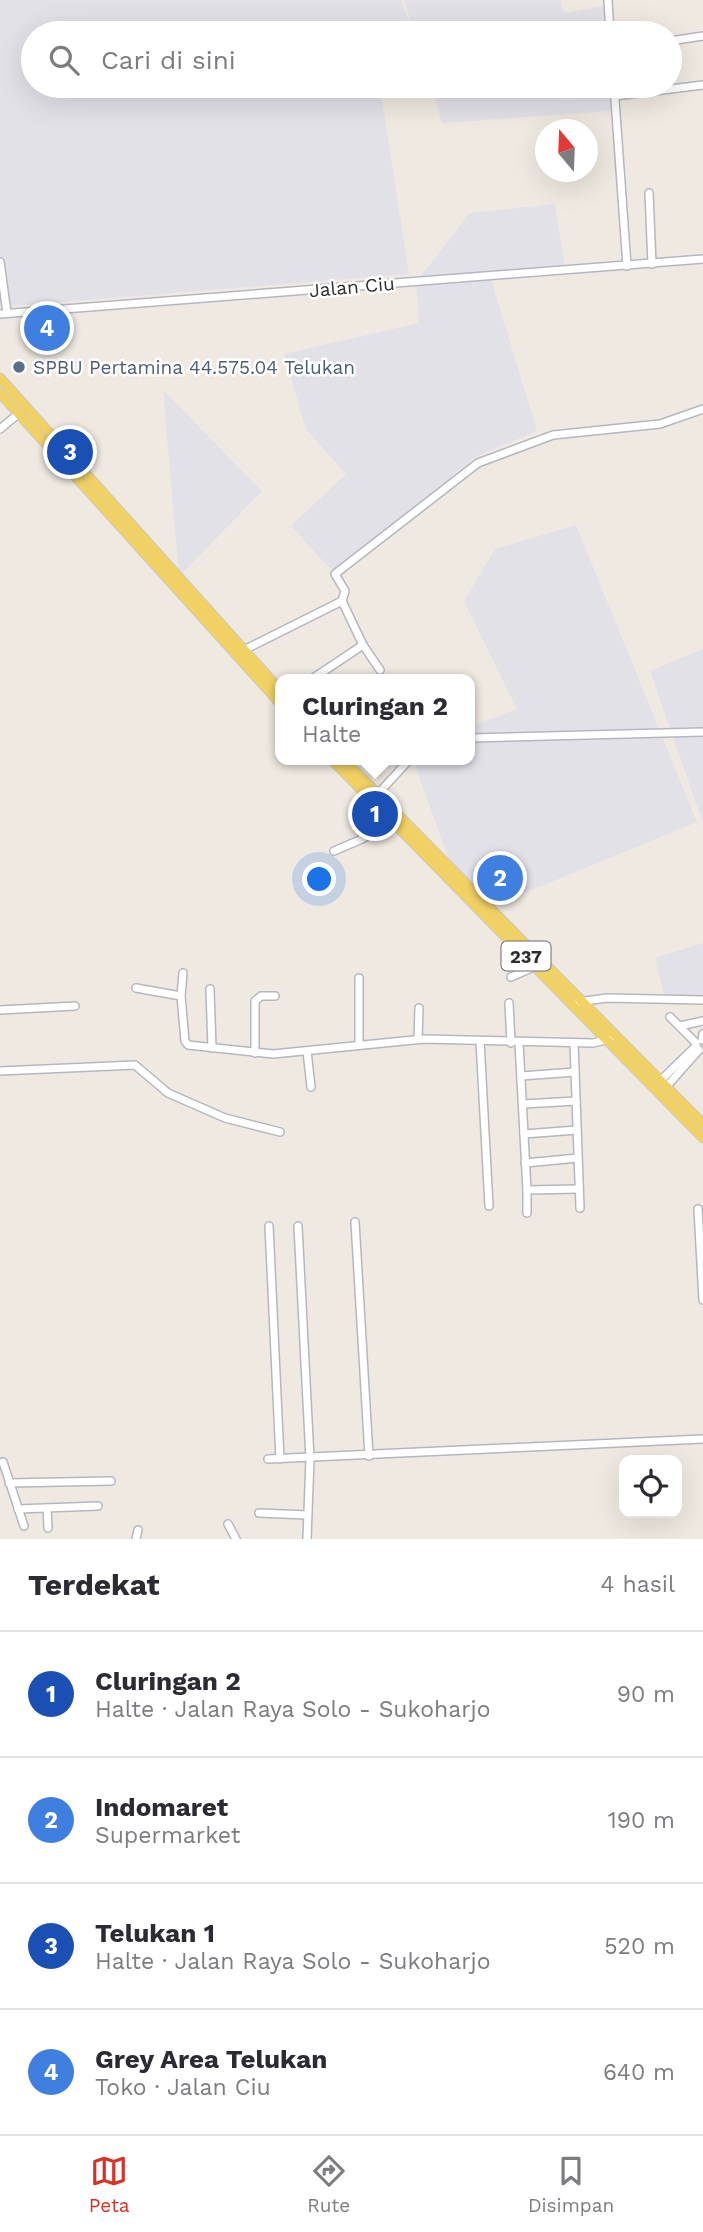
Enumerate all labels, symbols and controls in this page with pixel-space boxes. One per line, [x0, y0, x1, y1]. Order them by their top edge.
search box [21, 21, 682, 98]
icon: search [45, 41, 83, 79]
text: Cari di sini [101, 45, 236, 75]
north arrow [535, 119, 598, 182]
street label: Jalan Ciu [308, 272, 396, 302]
pin: 4 [24, 302, 70, 354]
place label: SPBU Pertamina 44.575.04 Telukan [33, 356, 355, 379]
marker: SPBU Pertamina 44.575.04 Telukan [11, 359, 27, 375]
pin: 3 [47, 426, 93, 478]
popup [275, 674, 475, 765]
text: Cluringan 2 [302, 691, 448, 721]
text: Halte [302, 721, 361, 748]
pin: 1 [352, 788, 398, 840]
pin: 2 [477, 852, 523, 904]
your location [302, 862, 336, 896]
road number: 237 [502, 942, 550, 971]
map controls [619, 1455, 682, 1518]
button: locate [619, 1455, 682, 1518]
text: Terdekat [28, 1567, 160, 1602]
text: 4 hasil [601, 1571, 675, 1598]
text: Cluringan 2 [95, 1666, 241, 1696]
text: 1 [46, 1681, 56, 1708]
text: 90 m [617, 1681, 675, 1708]
text: Halte · Jalan Raya Solo - Sukoharjo [95, 1696, 491, 1723]
text: Indomaret [95, 1792, 228, 1822]
text: 2 [44, 1807, 58, 1834]
text: 190 m [608, 1807, 675, 1834]
text: Supermarket [95, 1822, 240, 1849]
text: Telukan 1 [95, 1918, 215, 1948]
text: 3 [44, 1933, 58, 1960]
text: 520 m [604, 1933, 675, 1960]
text: Halte · Jalan Raya Solo - Sukoharjo [95, 1948, 491, 1975]
text: Grey Area Telukan [95, 2044, 327, 2074]
text: 4 [44, 2059, 58, 2086]
text: 640 m [603, 2059, 675, 2086]
text: Toko · Jalan Ciu [95, 2074, 271, 2101]
tab: Peta [89, 2152, 130, 2217]
tab: Rute [307, 2152, 350, 2217]
tab: Disimpan [528, 2152, 614, 2217]

